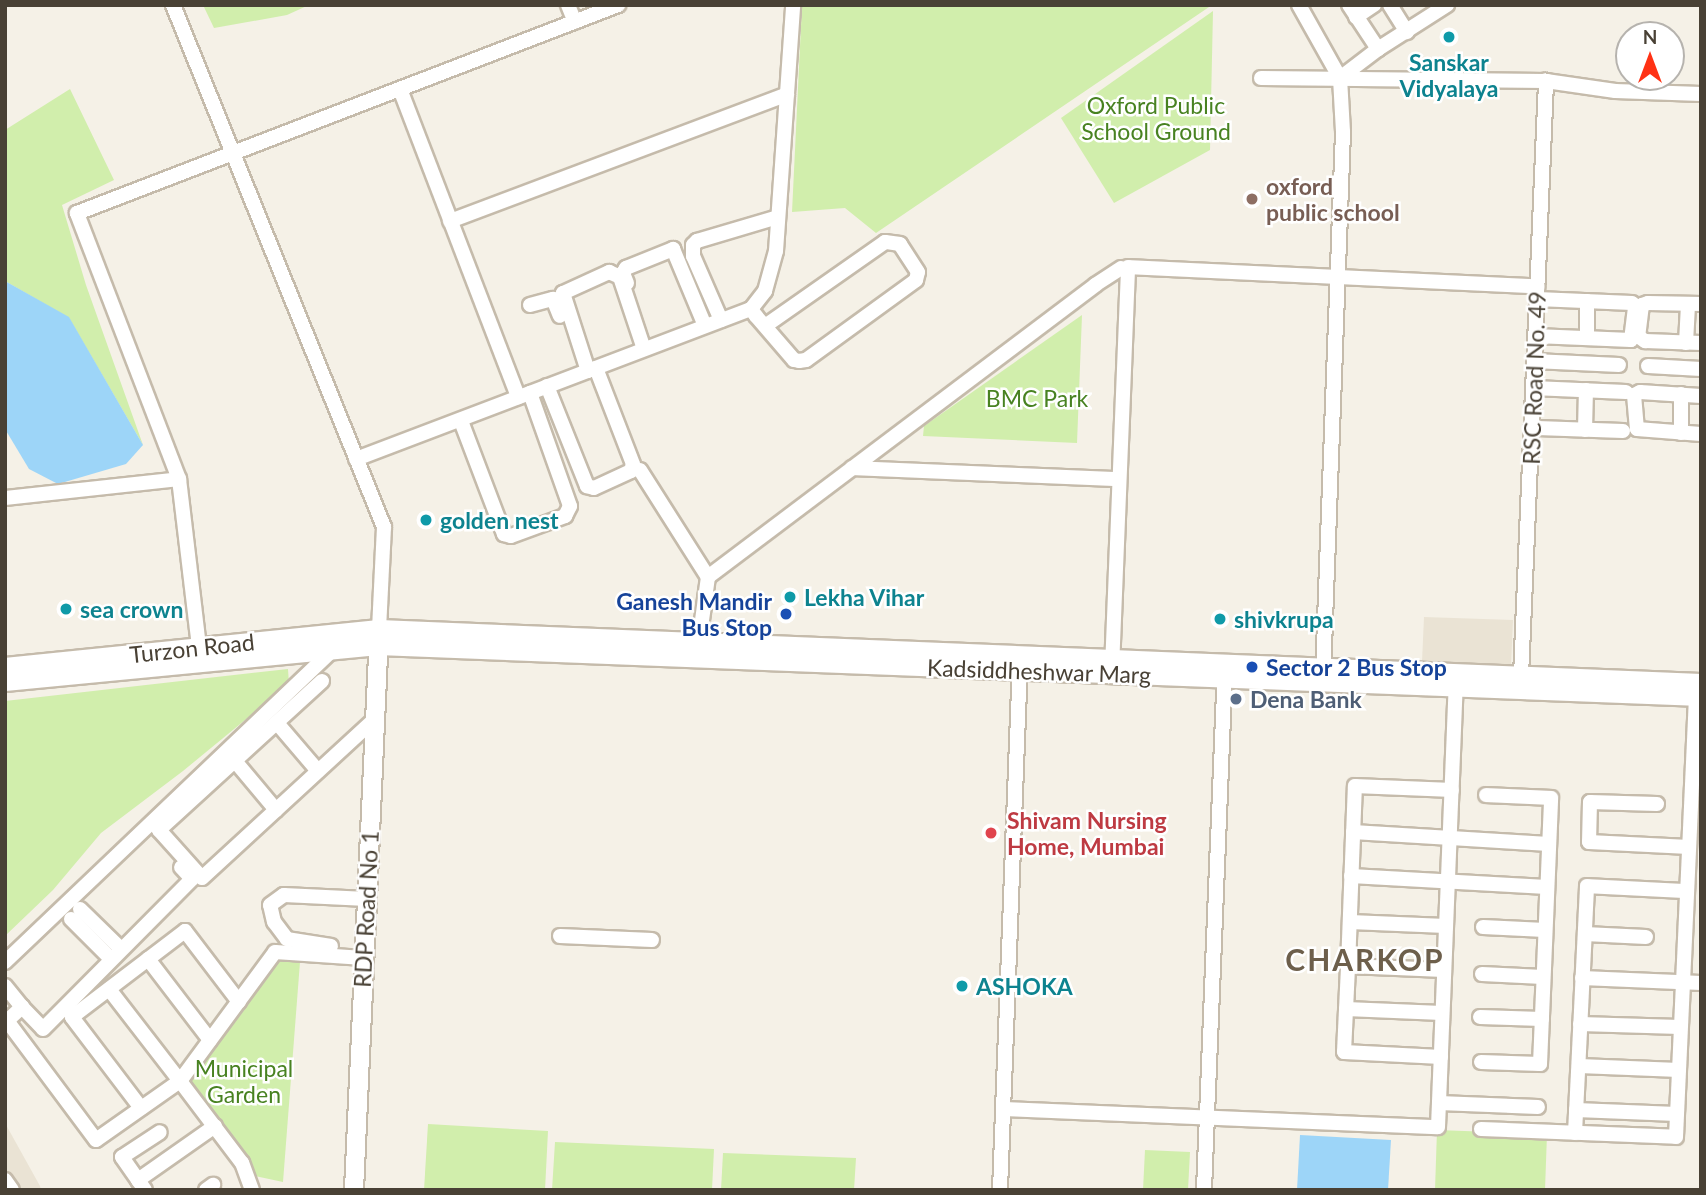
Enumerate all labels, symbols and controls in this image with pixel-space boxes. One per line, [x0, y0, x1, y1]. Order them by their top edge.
north arrow [1615, 21, 1685, 91]
text: N [1643, 25, 1657, 48]
marker: Sanskar Vidyalaya [1441, 29, 1457, 45]
place label: Sanskar Vidyalaya [1399, 48, 1499, 102]
park label: Oxford Public School Ground [1081, 91, 1231, 145]
place label: oxford public school [1266, 172, 1400, 226]
marker: oxford public school [1244, 191, 1260, 207]
street label: RSC Road No. 49 [1517, 291, 1551, 465]
park label: BMC Park [986, 384, 1088, 412]
place label: golden nest [440, 506, 559, 534]
marker: golden nest [418, 512, 434, 528]
place label: Lekha Vihar [804, 583, 925, 611]
place label: Ganesh Mandir Bus Stop [616, 587, 772, 641]
marker: Lekha Vihar [782, 589, 798, 605]
place label: sea crown [80, 595, 183, 623]
marker: sea crown [58, 601, 74, 617]
place label: shivkrupa [1234, 605, 1334, 633]
marker: Ganesh Mandir Bus Stop [778, 606, 794, 622]
marker: shivkrupa [1212, 611, 1228, 627]
street label: Turzon Road [128, 628, 256, 668]
street label: Kadsiddheshwar Marg [926, 653, 1152, 689]
place label: Sector 2 Bus Stop [1266, 653, 1447, 681]
marker: Sector 2 Bus Stop [1244, 659, 1260, 675]
place label: Dena Bank [1250, 685, 1362, 713]
marker: Dena Bank [1228, 691, 1244, 707]
place label: Shivam Nursing Home, Mumbai [1007, 806, 1167, 860]
marker: Shivam Nursing Home, Mumbai [981, 823, 1001, 843]
street label: RDP Road No 1 [348, 829, 384, 989]
district label: CHARKOP [1286, 941, 1444, 977]
place label: ASHOKA [976, 972, 1073, 1000]
marker: ASHOKA [954, 978, 970, 994]
park label: Municipal Garden [195, 1054, 293, 1108]

